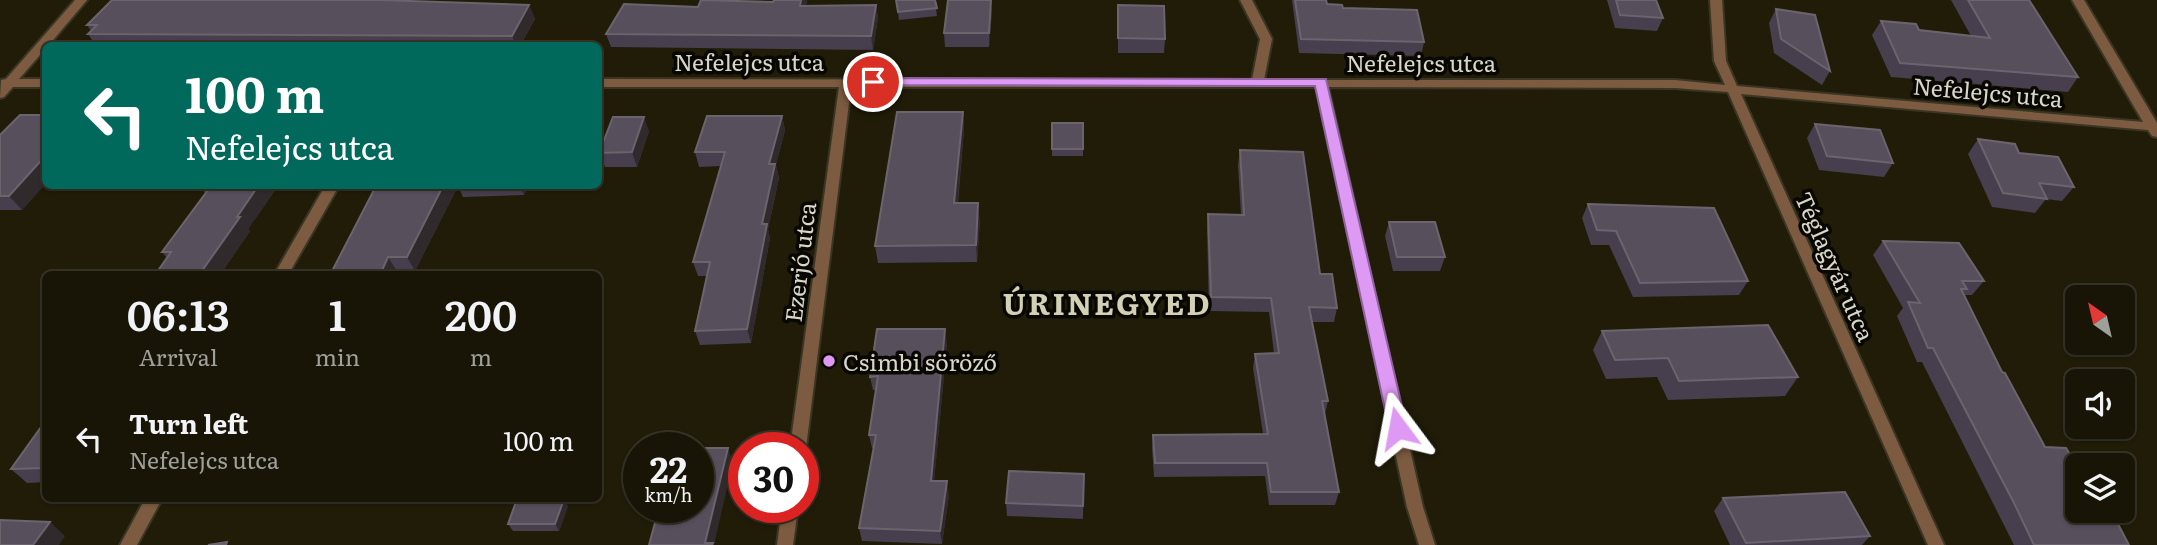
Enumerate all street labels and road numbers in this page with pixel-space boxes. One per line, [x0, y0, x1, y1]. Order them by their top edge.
street label: Nefelejcs utca [674, 44, 825, 78]
street label: Nefelejcs utca [1346, 45, 1497, 79]
street label: Nefelejcs utca [1912, 68, 2065, 115]
street label: Téglagyár utca [1788, 186, 1884, 347]
street label: Ezerjó utca [775, 200, 823, 324]

